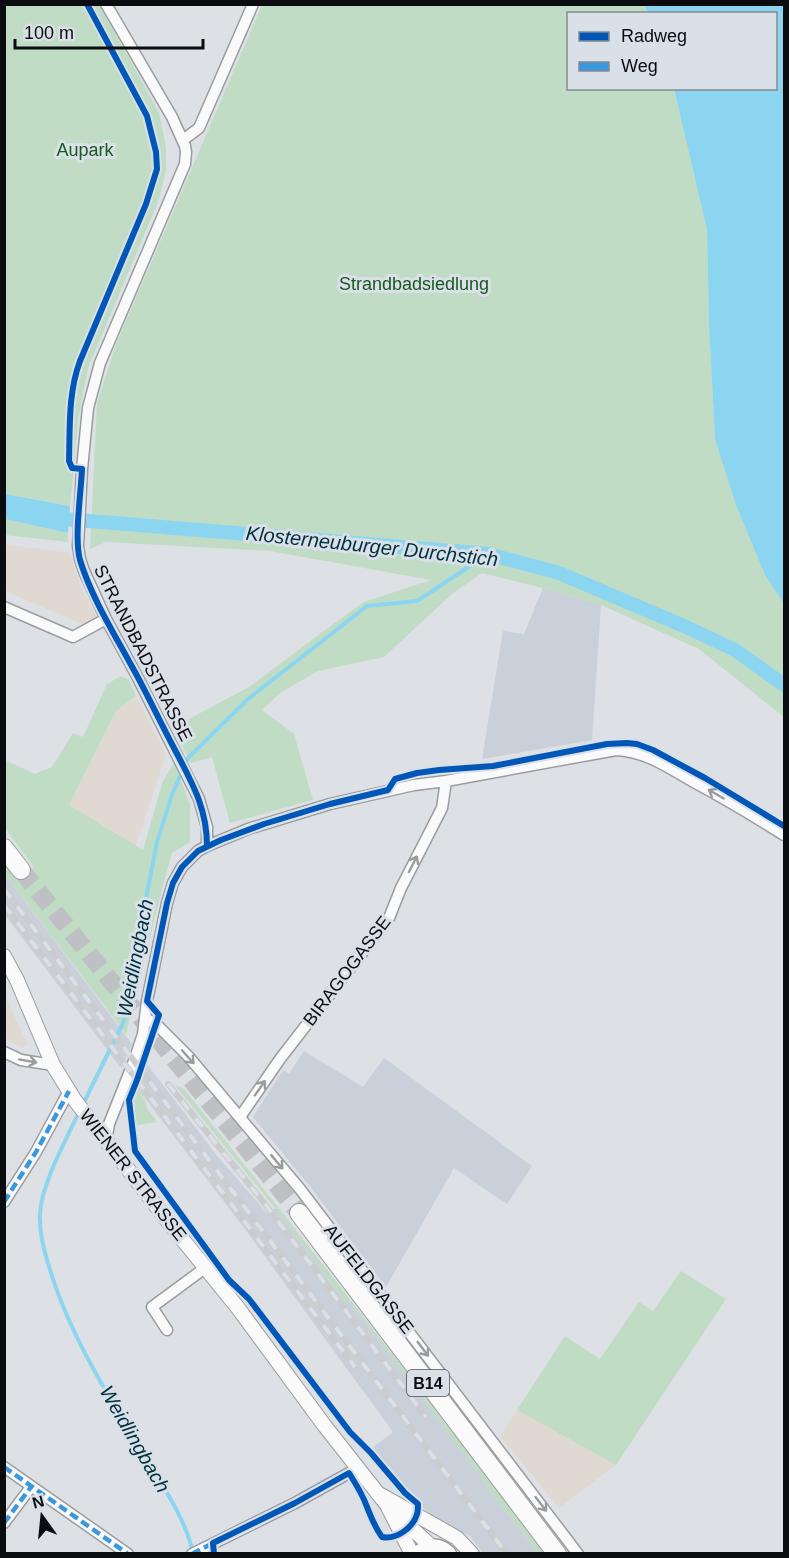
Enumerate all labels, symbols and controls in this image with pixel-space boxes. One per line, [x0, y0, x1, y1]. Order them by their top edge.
scale bar [15, 12, 202, 50]
legend [567, 12, 777, 90]
text: 100 m [24, 23, 74, 43]
text: Radweg [621, 26, 687, 46]
text: Weg [621, 56, 658, 76]
park label: Aupark [56, 140, 115, 160]
park label: Strandbadsiedlung [339, 274, 489, 294]
water label: Klosterneuburger Durchstich [245, 522, 499, 570]
street label: STRANDBADSTRASSE [90, 562, 196, 744]
one-way arrow [708, 788, 726, 799]
one-way arrow [408, 856, 419, 874]
water label: Weidlingbach [113, 897, 157, 1019]
street label: BIRAGOGASSE [299, 912, 395, 1030]
one-way arrow [181, 1049, 195, 1064]
one-way arrow [18, 1055, 37, 1066]
one-way arrow [254, 1080, 266, 1097]
street label: WIENER STRASSE [76, 1105, 190, 1245]
one-way arrow [270, 1154, 284, 1169]
street label: AUFELDGASSE [320, 1220, 418, 1338]
one-way arrow [416, 1341, 429, 1357]
road number: B14 [407, 1370, 449, 1396]
water label: Weidlingbach [96, 1382, 174, 1496]
north arrow [12, 1486, 72, 1546]
text: N [30, 1492, 46, 1512]
one-way arrow [534, 1496, 547, 1512]

